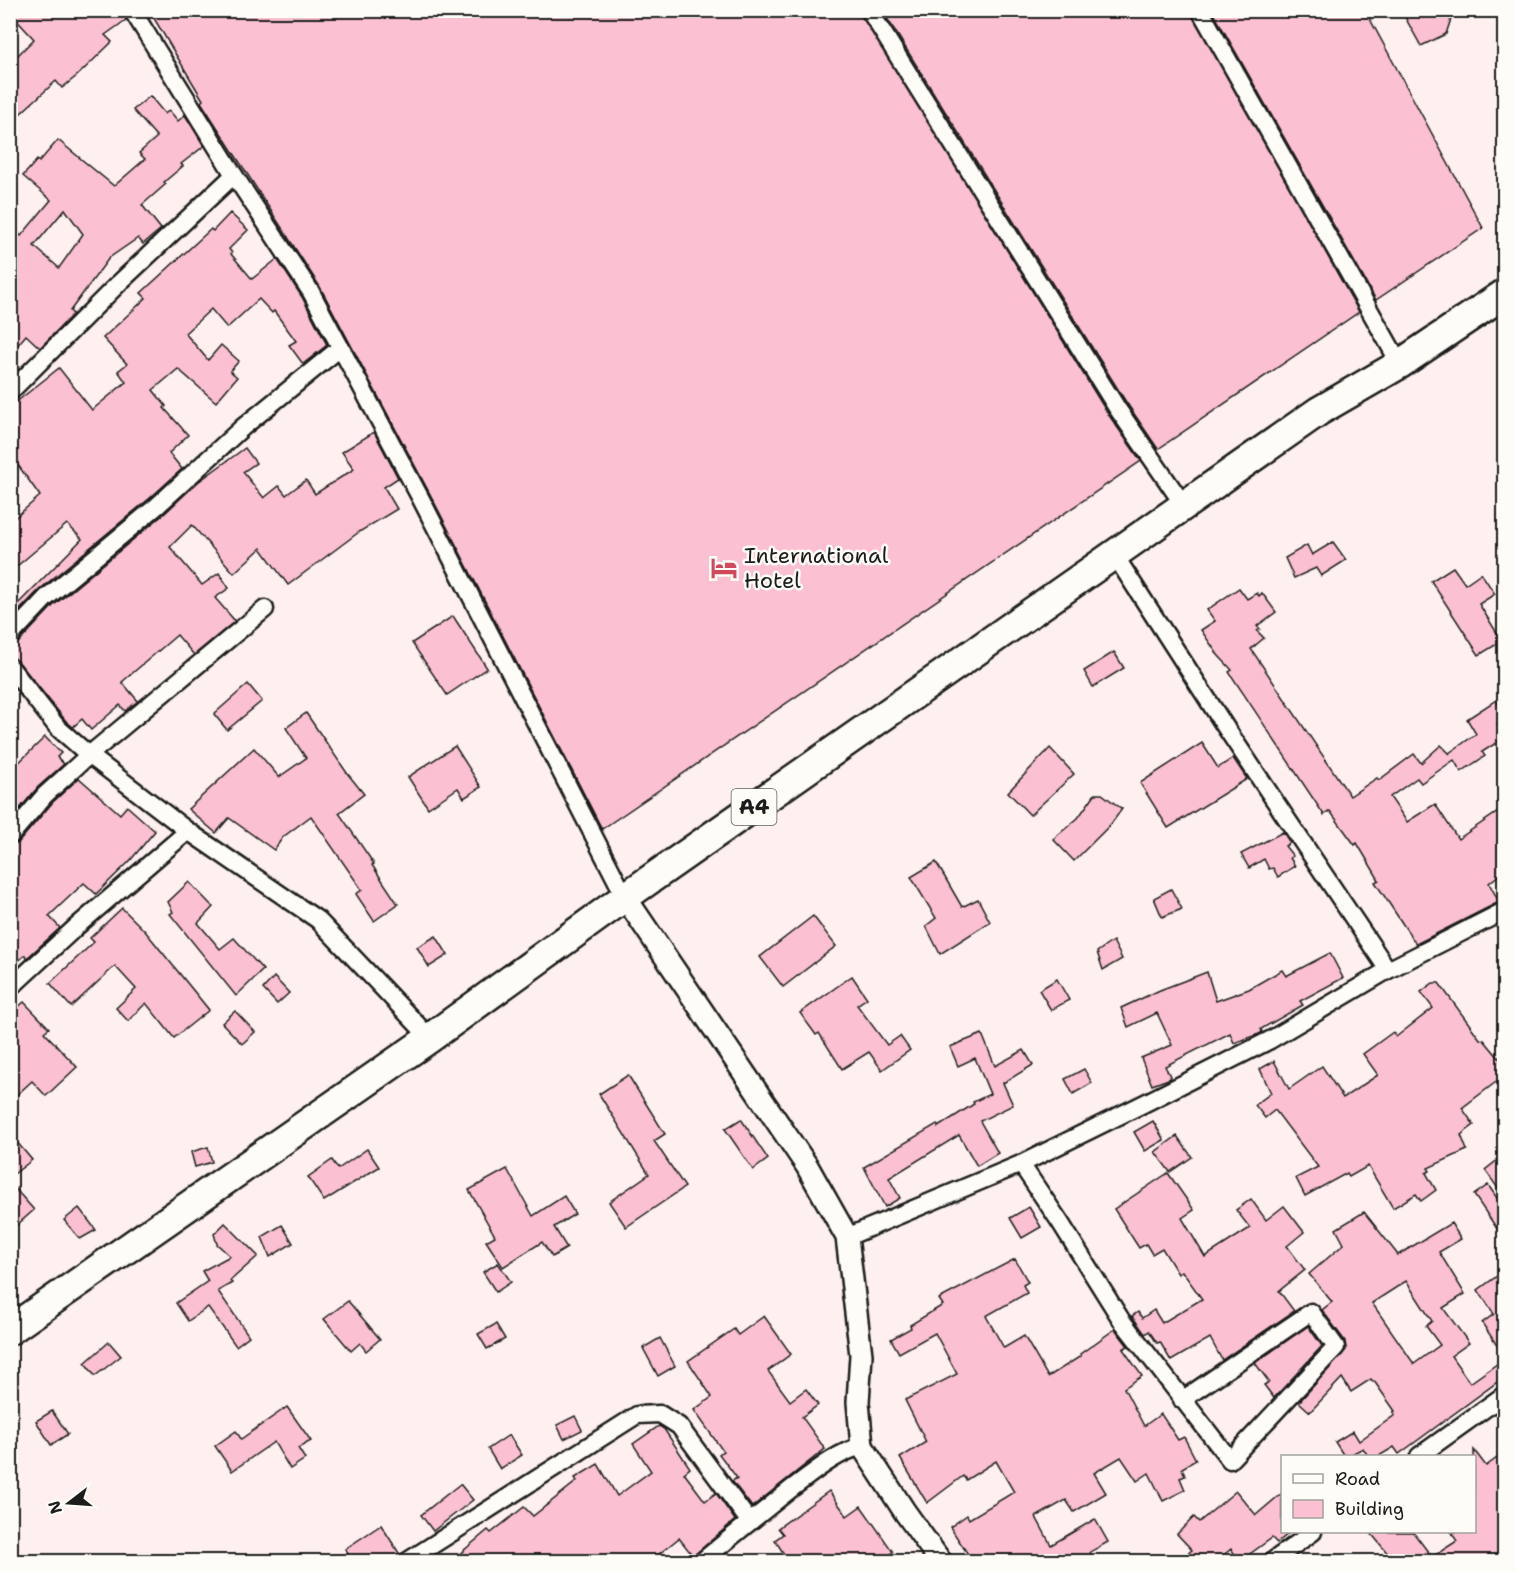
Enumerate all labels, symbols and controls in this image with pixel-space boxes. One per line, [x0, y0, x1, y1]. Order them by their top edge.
place label: International Hotel [744, 541, 889, 595]
hotel icon: International Hotel [709, 553, 739, 583]
road number: A4 [732, 789, 777, 825]
legend [1281, 1455, 1476, 1533]
text: Road [1335, 1467, 1380, 1491]
north arrow [39, 1473, 99, 1533]
text: Building [1335, 1497, 1404, 1521]
text: N [43, 1498, 67, 1516]

